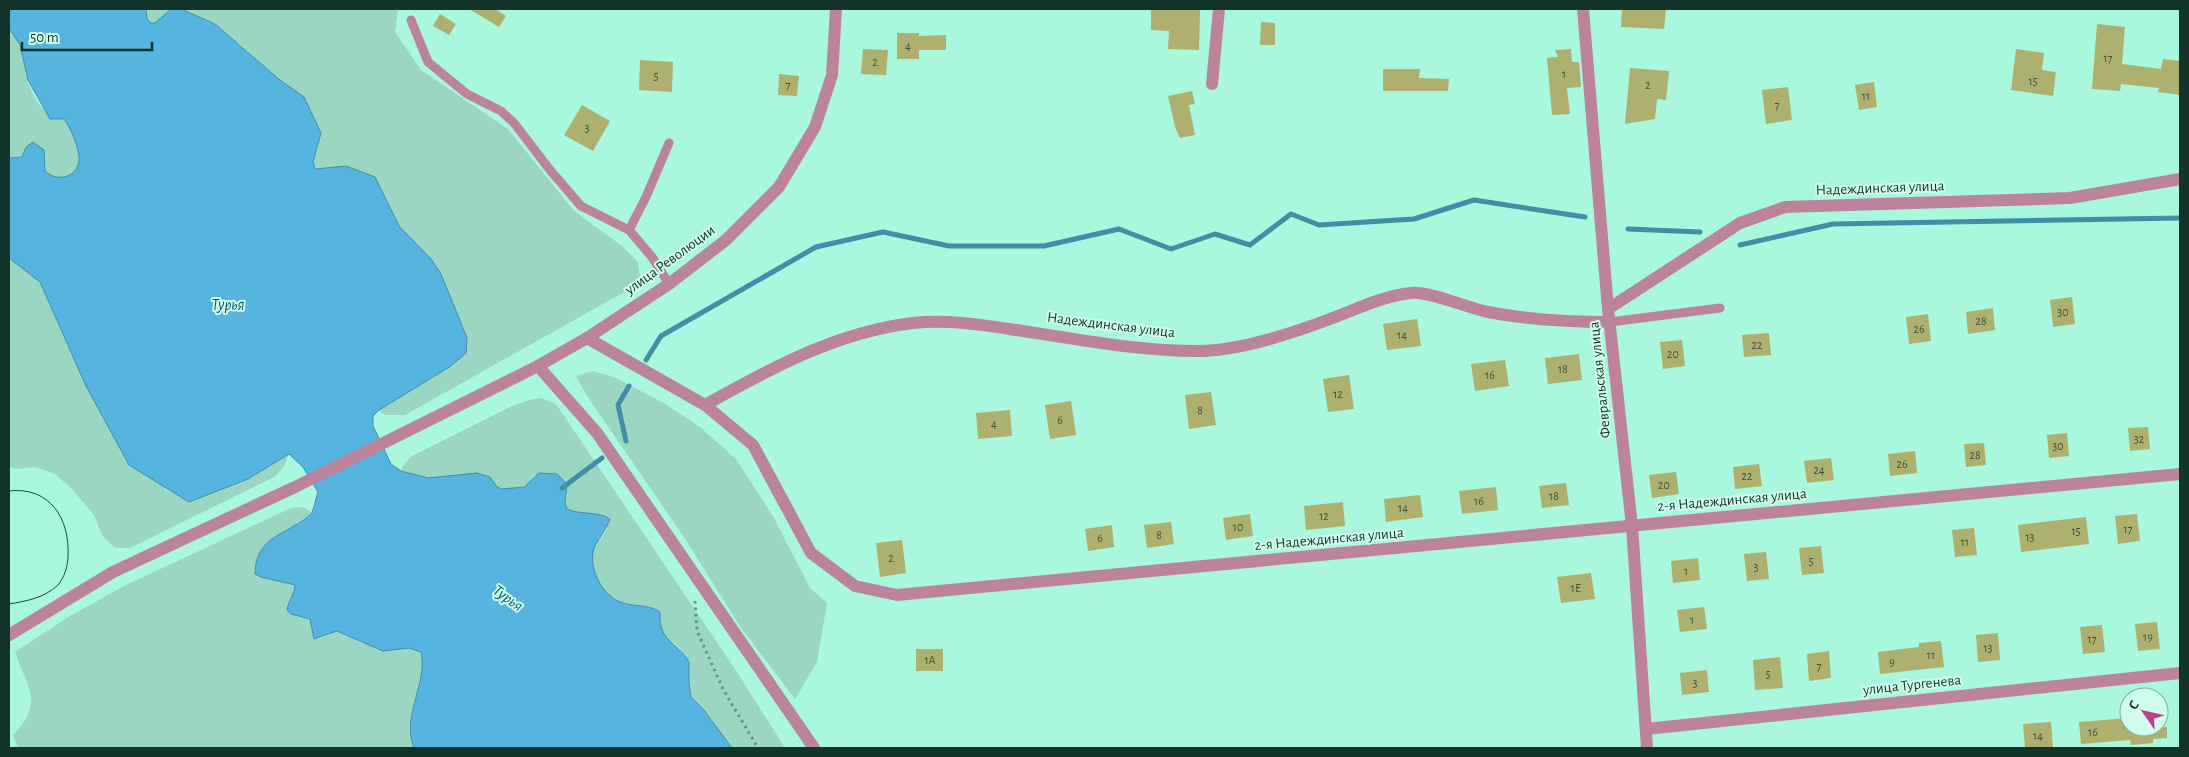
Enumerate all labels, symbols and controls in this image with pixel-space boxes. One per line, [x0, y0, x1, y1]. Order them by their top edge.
scale bar [22, 20, 152, 52]
text: 50 m [30, 30, 59, 45]
house number: 4 [905, 40, 911, 52]
house number: 17 [2103, 52, 2113, 64]
house number: 2 [872, 56, 878, 68]
house number: 1 [1562, 68, 1566, 80]
house number: 5 [653, 70, 659, 82]
house number: 15 [2028, 75, 2038, 87]
house number: 7 [785, 79, 791, 91]
house number: 2 [1645, 79, 1651, 91]
house number: 11 [1862, 90, 1870, 102]
house number: 7 [1774, 99, 1780, 111]
house number: 3 [585, 122, 590, 134]
street label: Надеждинская улица [1815, 178, 1945, 198]
street label: улица Революции [621, 222, 718, 298]
water label: Турья [212, 297, 244, 314]
house number: 30 [2057, 306, 2069, 318]
street label: Надеждинская улица [1046, 310, 1176, 340]
house number: 28 [1975, 315, 1987, 327]
street label: Февральская улица [1586, 321, 1614, 439]
house number: 26 [1913, 323, 1925, 335]
house number: 14 [1397, 329, 1407, 341]
house number: 22 [1752, 339, 1763, 351]
house number: 20 [1667, 348, 1679, 360]
house number: 18 [1558, 363, 1568, 375]
house number: 16 [1485, 369, 1495, 381]
house number: 12 [1333, 388, 1343, 400]
house number: 8 [1197, 404, 1203, 416]
house number: 6 [1057, 414, 1063, 426]
house number: 4 [991, 418, 997, 430]
house number: 32 [2134, 433, 2145, 445]
house number: 30 [2052, 440, 2064, 452]
house number: 28 [1969, 449, 1981, 461]
house number: 26 [1896, 458, 1908, 470]
house number: 24 [1813, 464, 1825, 476]
house number: 22 [1742, 470, 1753, 482]
house number: 20 [1658, 479, 1670, 491]
street label: 2-я Надеждинская улица [1657, 486, 1807, 514]
house number: 18 [1549, 490, 1559, 502]
house number: 16 [1474, 495, 1484, 507]
house number: 14 [1398, 502, 1408, 514]
house number: 12 [1319, 510, 1329, 522]
house number: 10 [1233, 521, 1243, 533]
house number: 17 [2123, 523, 2133, 535]
street label: 2-я Надеждинская улица [1254, 525, 1404, 553]
house number: 15 [2071, 525, 2081, 537]
house number: 8 [1156, 529, 1162, 541]
house number: 13 [2025, 531, 2035, 543]
house number: 6 [1097, 532, 1103, 544]
house number: 11 [1961, 536, 1969, 548]
house number: 2 [888, 552, 894, 564]
house number: 5 [1808, 555, 1814, 567]
house number: 3 [1754, 561, 1759, 573]
house number: 1 [1684, 565, 1688, 577]
water label: Турья [489, 582, 526, 615]
house number: 1Е [1571, 582, 1581, 594]
house number: 1 [1690, 614, 1694, 626]
house number: 19 [2143, 631, 2153, 643]
house number: 17 [2087, 633, 2097, 645]
house number: 13 [1983, 642, 1993, 654]
house number: 11 [1927, 649, 1935, 661]
house number: 1А [924, 654, 936, 666]
house number: 9 [1889, 656, 1895, 668]
house number: 7 [1816, 660, 1822, 672]
house number: 5 [1765, 668, 1771, 680]
street label: улица Тургенева [1861, 672, 1962, 698]
house number: 3 [1693, 677, 1698, 689]
north arrow [2119, 687, 2169, 737]
text: С [2126, 698, 2142, 712]
house number: 16 [2088, 726, 2098, 738]
house number: 14 [2033, 730, 2043, 742]

